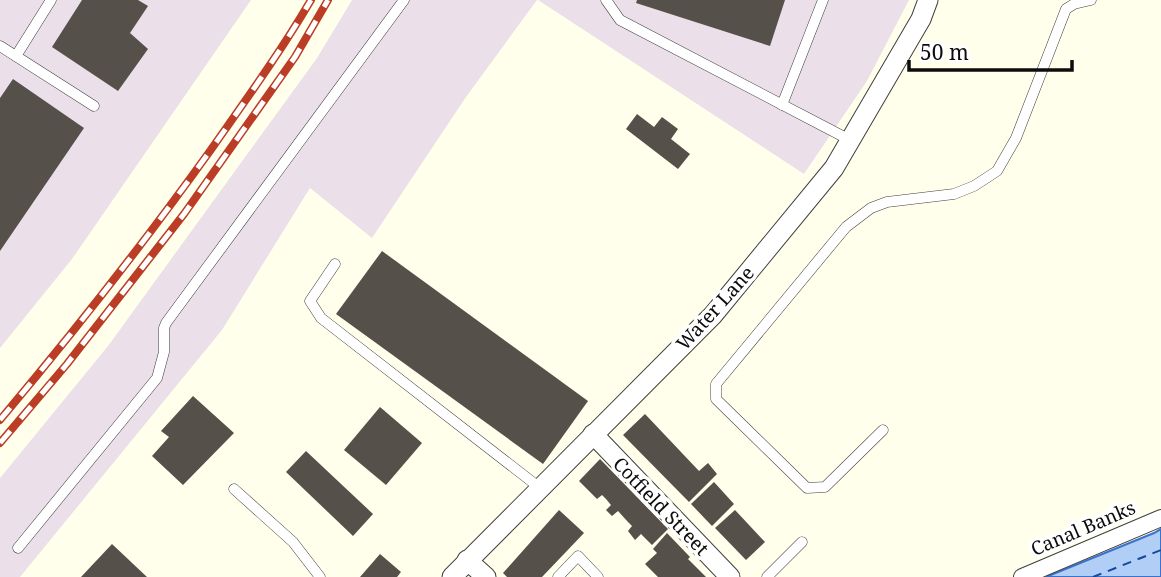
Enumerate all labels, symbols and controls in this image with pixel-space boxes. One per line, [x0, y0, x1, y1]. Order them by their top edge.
scale bar [909, 28, 1072, 72]
text: 50 m [920, 38, 969, 66]
street label: Water Lane [670, 260, 760, 356]
street label: Cotfield Street [607, 451, 715, 561]
street label: Canal Banks [1027, 494, 1139, 562]

